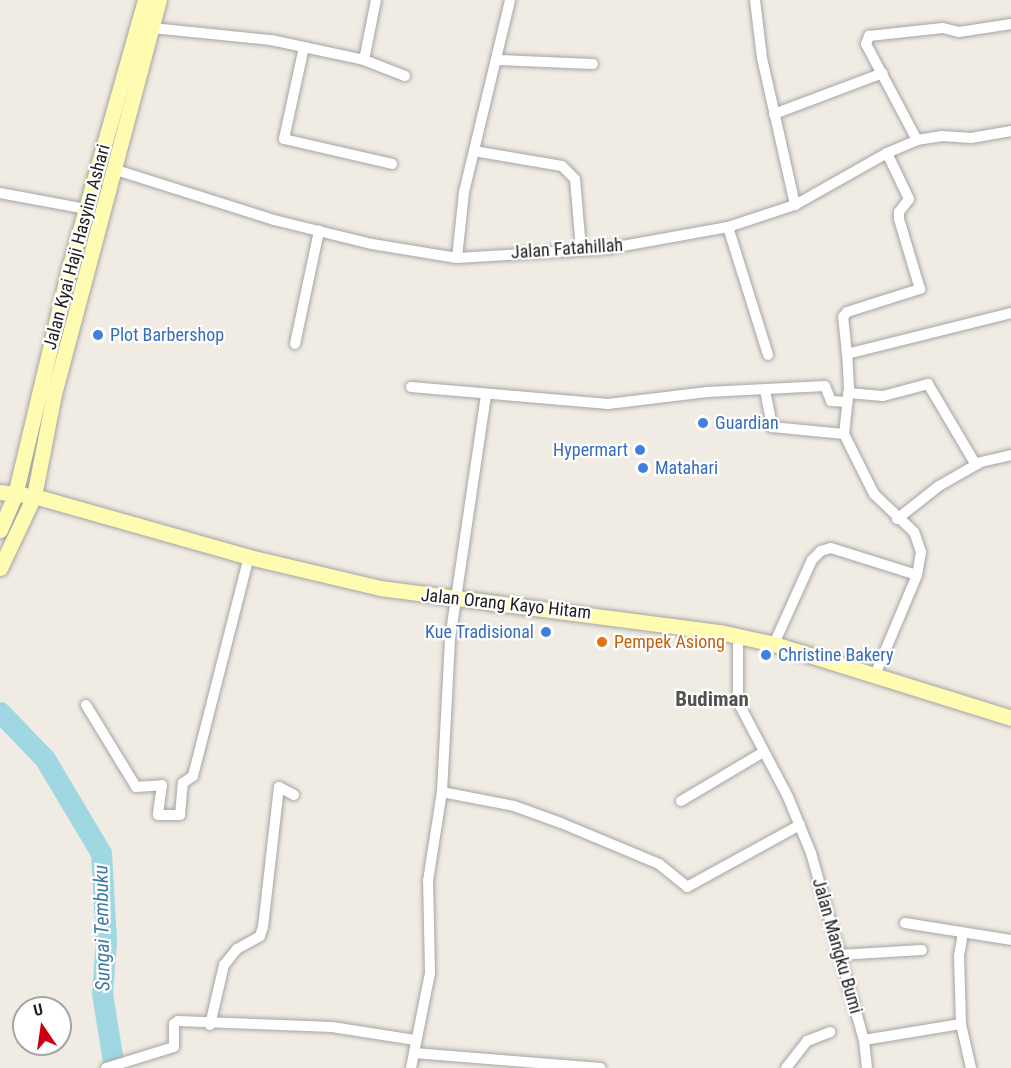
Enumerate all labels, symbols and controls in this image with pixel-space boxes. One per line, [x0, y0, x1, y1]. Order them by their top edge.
street label: Jalan Kyai Haji Hasyim Ashari [39, 142, 115, 352]
street label: Jalan Fatahillah [510, 234, 624, 264]
place label: Plot Barbershop [110, 324, 224, 346]
marker: Plot Barbershop [91, 328, 105, 342]
place label: Guardian [715, 412, 779, 434]
marker: Guardian [696, 416, 710, 430]
place label: Hypermart [553, 439, 628, 461]
marker: Hypermart [633, 443, 647, 457]
place label: Matahari [655, 457, 718, 479]
marker: Matahari [636, 461, 650, 475]
street label: Jalan Orang Kayo Hitam [420, 584, 592, 624]
place label: Kue Tradisional [425, 621, 534, 643]
marker: Kue Tradisional [539, 625, 553, 639]
place label: Pempek Asiong [614, 631, 725, 653]
marker: Pempek Asiong [595, 635, 609, 649]
place label: Christine Bakery [778, 644, 893, 666]
marker: Christine Bakery [759, 648, 773, 662]
district label: Budiman [675, 686, 749, 712]
water label: Sungai Tembuku [89, 865, 115, 991]
street label: Jalan Mangku Bumi [807, 876, 867, 1016]
north arrow [12, 996, 72, 1056]
text: U [32, 1000, 45, 1020]

